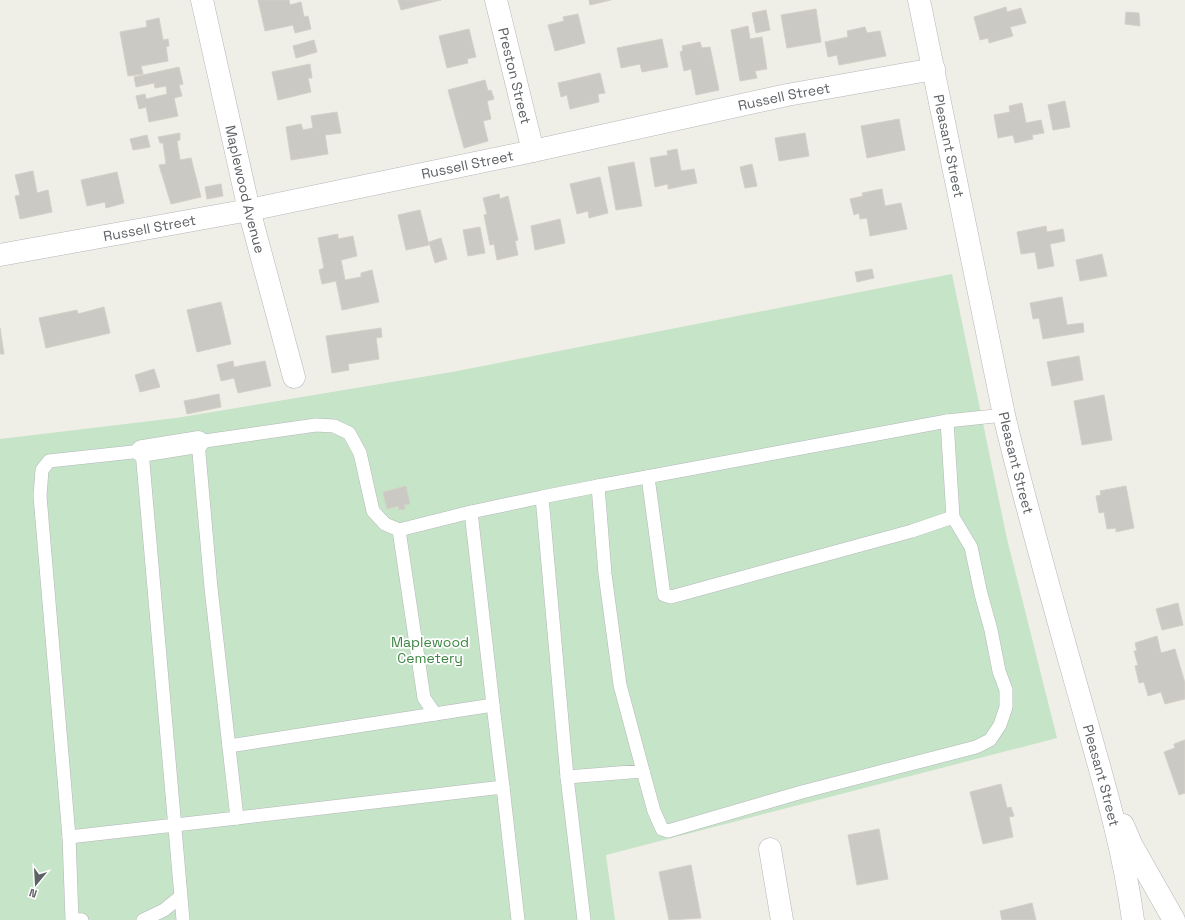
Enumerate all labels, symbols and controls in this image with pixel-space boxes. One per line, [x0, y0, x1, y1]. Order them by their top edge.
street label: Preston Street [494, 26, 535, 126]
street label: Russell Street [736, 79, 832, 115]
street label: Pleasant Street [930, 93, 968, 199]
street label: Maplewood Avenue [221, 123, 269, 255]
street label: Russell Street [420, 146, 515, 183]
street label: Russell Street [102, 211, 197, 245]
street label: Pleasant Street [995, 410, 1038, 516]
park label: Maplewood Cemetery [391, 633, 469, 667]
street label: Pleasant Street [1079, 722, 1124, 828]
north arrow [16, 864, 56, 904]
text: N [27, 886, 39, 901]

